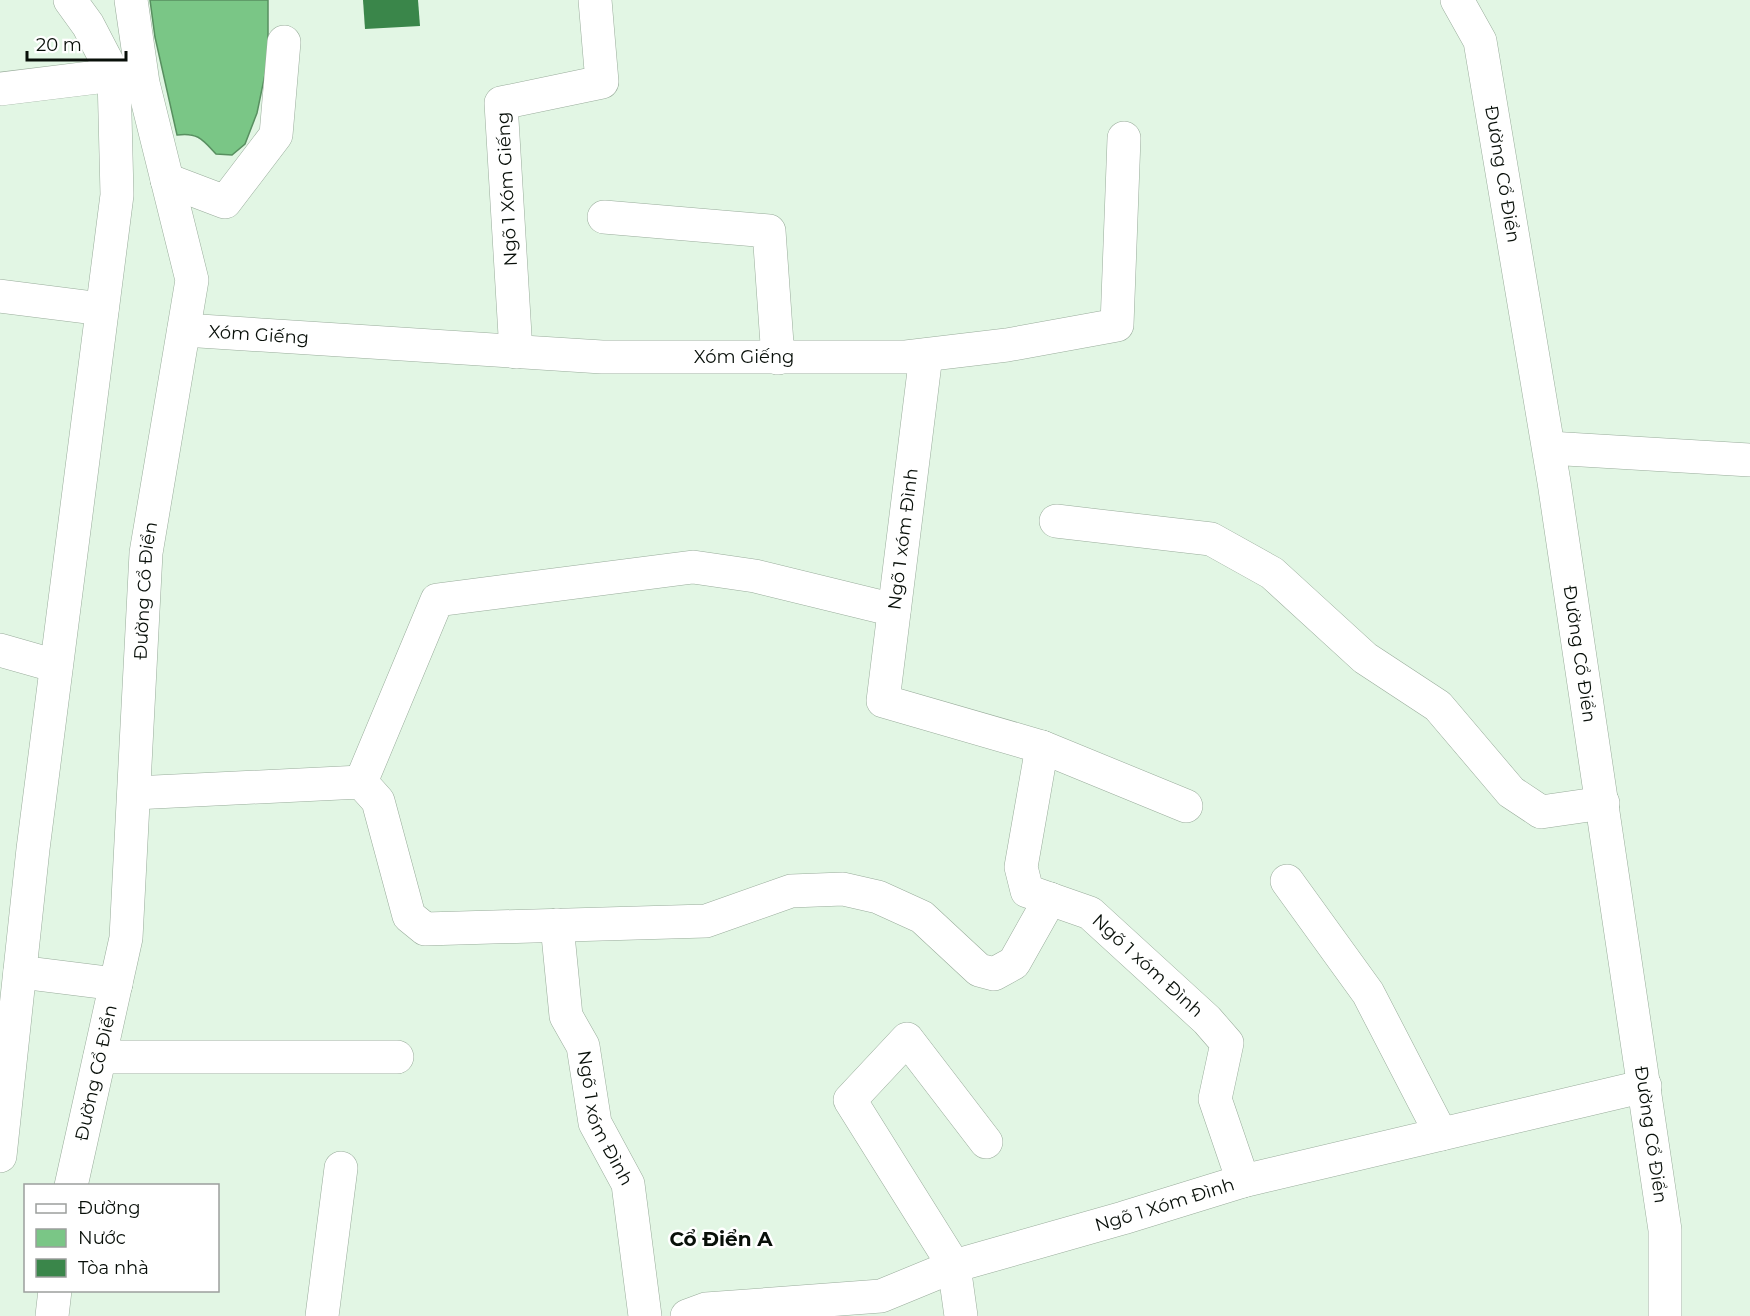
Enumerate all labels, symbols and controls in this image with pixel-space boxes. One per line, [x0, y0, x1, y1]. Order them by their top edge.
scale bar [27, 24, 126, 62]
text: 20 m [36, 34, 82, 56]
street label: Đường Cổ Điển [1480, 104, 1525, 244]
street label: Ngõ 1 Xóm Giếng [492, 111, 522, 267]
street label: Xóm Giếng [208, 321, 310, 349]
street label: Xóm Giếng [694, 346, 794, 368]
street label: Ngõ 1 xóm Đình [883, 467, 923, 611]
street label: Đường Cổ Điển [129, 520, 162, 660]
street label: Đường Cổ Điển [1558, 584, 1601, 724]
street label: Ngõ 1 xóm Đình [1088, 909, 1208, 1022]
street label: Đường Cổ Điển [70, 1003, 122, 1143]
street label: Ngõ 1 xóm Đình [573, 1049, 638, 1189]
street label: Đường Cổ Điển [1630, 1065, 1672, 1205]
street label: Ngõ 1 Xóm Đình [1092, 1173, 1237, 1236]
legend [24, 1184, 219, 1292]
text: Đường [78, 1197, 141, 1219]
text: Nước [78, 1227, 126, 1249]
district label: Cổ Điển A [669, 1227, 773, 1251]
text: Tòa nhà [78, 1257, 149, 1279]

